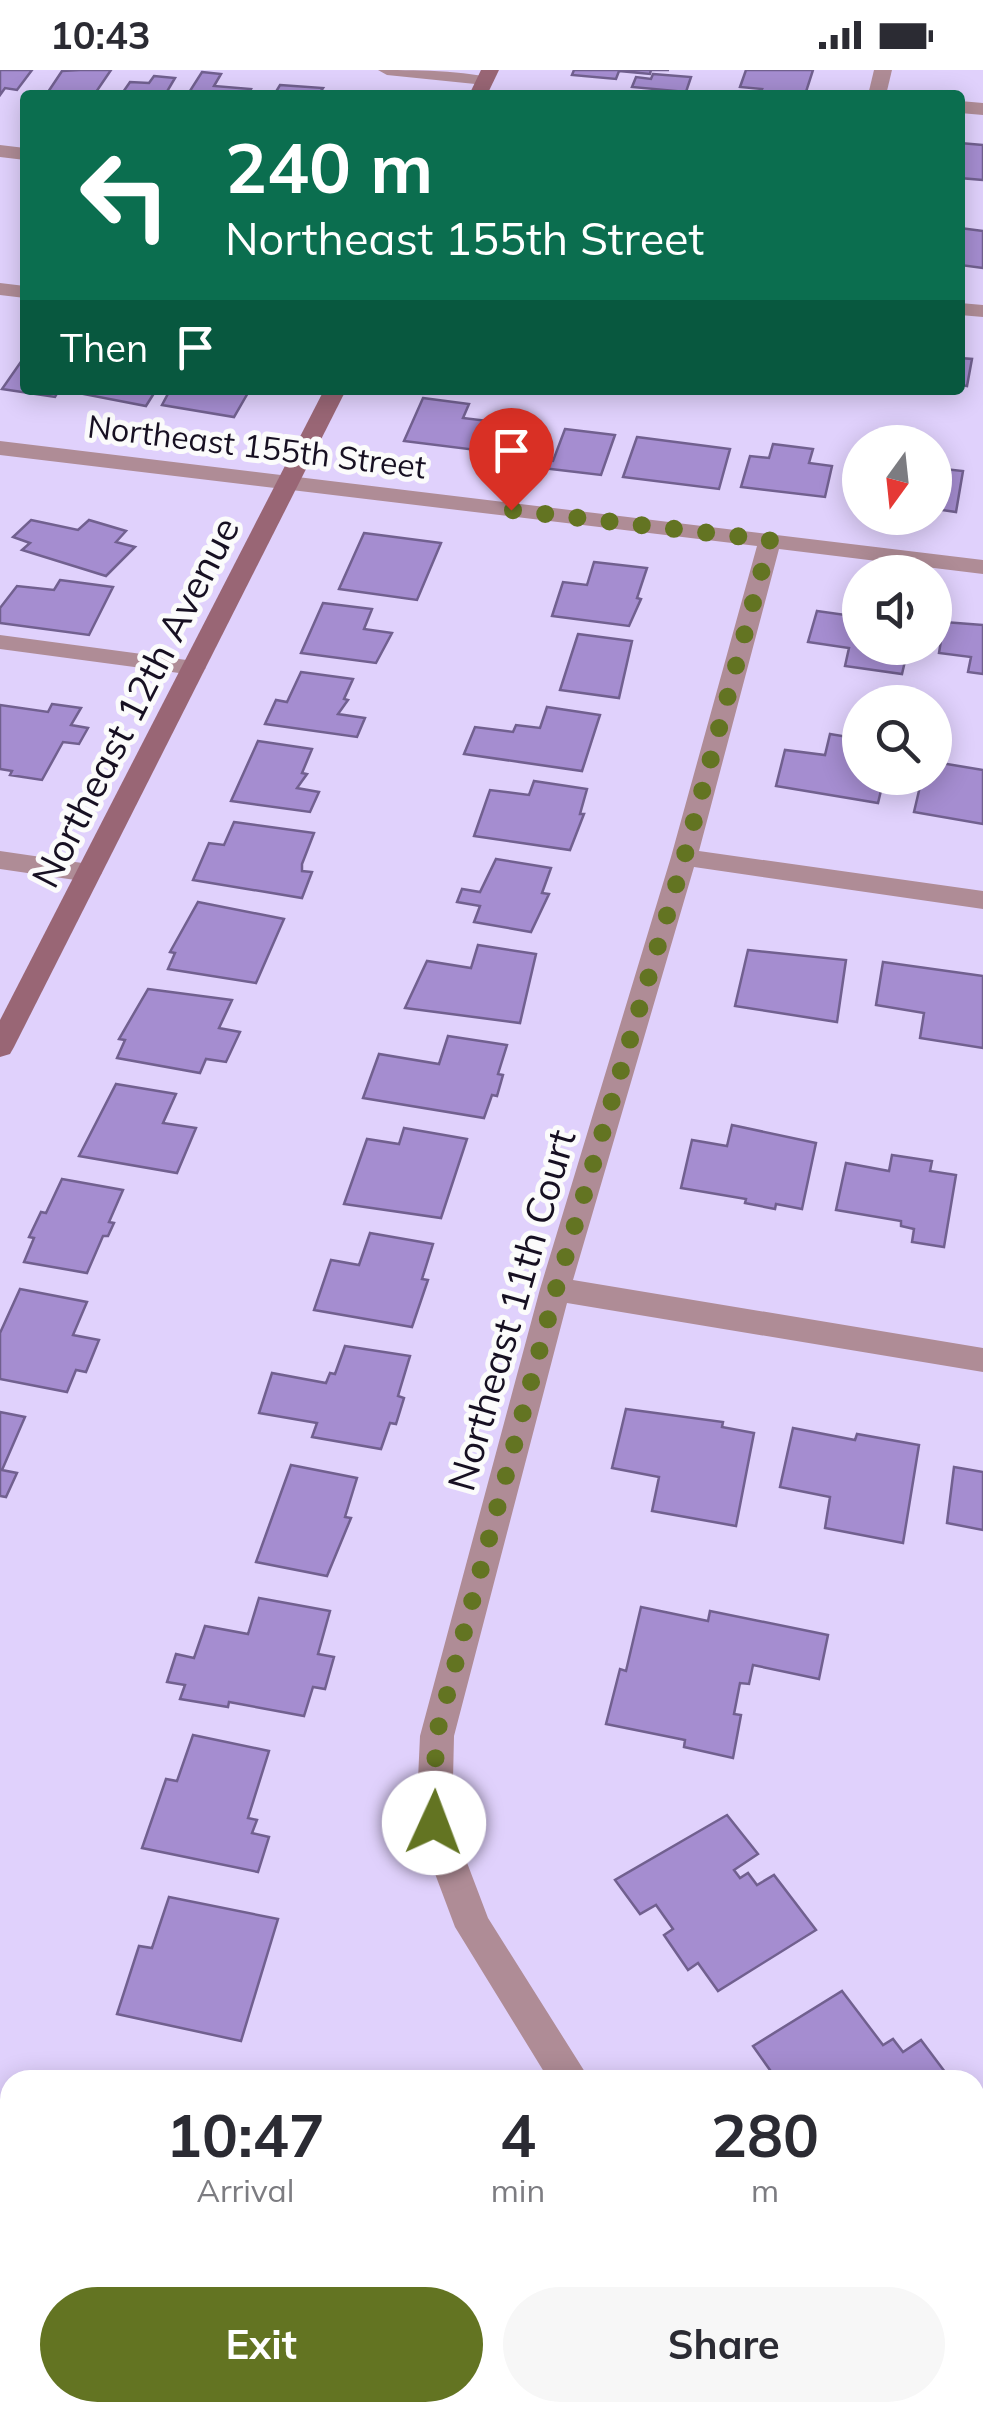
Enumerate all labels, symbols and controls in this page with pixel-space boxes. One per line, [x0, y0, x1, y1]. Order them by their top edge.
text: 10:43 [50, 11, 151, 59]
text: 240 m [225, 123, 433, 211]
icon: left [60, 130, 190, 260]
text: Northeast 155th Street [225, 210, 704, 266]
icon: arrive [168, 320, 223, 375]
text: Then [60, 324, 148, 372]
street label: Northeast 155th Street [85, 405, 429, 487]
pin [469, 408, 554, 511]
icon: arrive [484, 423, 539, 478]
north arrow [842, 425, 952, 535]
map controls [842, 425, 952, 795]
street label: Northeast 12th Avenue [21, 509, 249, 895]
button: sound [842, 555, 952, 665]
button: search [842, 685, 952, 795]
street label: Northeast 11th Court [436, 1124, 586, 1496]
position arrow [382, 1771, 486, 1875]
text: 10:47 [166, 2097, 325, 2172]
text: 4 [500, 2097, 536, 2172]
text: 280 [711, 2097, 819, 2172]
text: Arrival [196, 2170, 294, 2210]
text: min [491, 2170, 545, 2210]
text: m [751, 2170, 779, 2210]
button: Exit [40, 2287, 483, 2402]
button: Share [503, 2287, 945, 2402]

